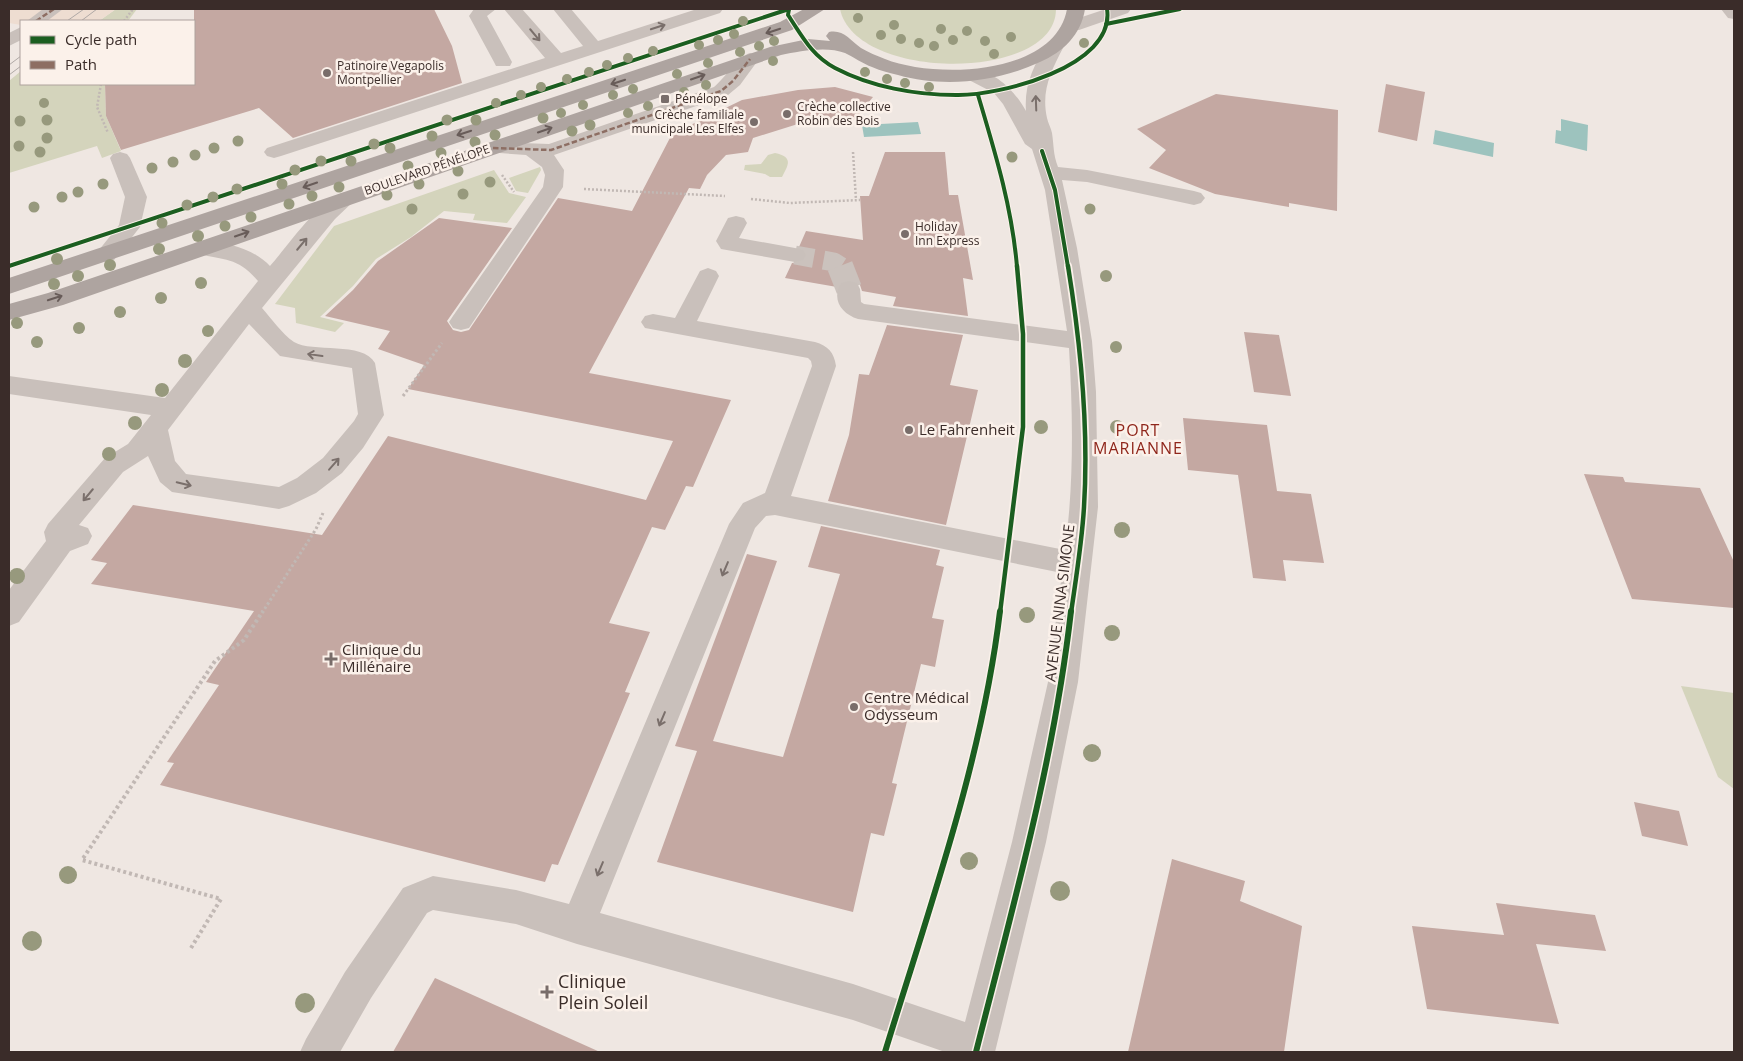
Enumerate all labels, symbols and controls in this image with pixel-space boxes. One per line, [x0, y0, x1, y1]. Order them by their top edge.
legend [20, 20, 195, 85]
one-way arrow [650, 21, 666, 31]
one-way arrow [765, 26, 781, 36]
one-way arrow [529, 28, 541, 41]
text: Cycle path [65, 29, 137, 49]
text: Path [65, 54, 97, 74]
place label: Patinoire Vegapolis Montpellier [337, 57, 444, 88]
marker: Patinoire Vegapolis Montpellier [321, 67, 333, 79]
one-way arrow [690, 72, 706, 81]
one-way arrow [611, 78, 627, 87]
place label: Pénélope [675, 90, 728, 107]
marker: Pénélope [659, 93, 671, 105]
one-way arrow [1031, 95, 1040, 111]
place label: Crèche collective Robin des Bois [797, 98, 891, 129]
place label: Crèche familiale municipale Les Elfes [631, 106, 744, 137]
marker: Crèche collective Robin des Bois [781, 108, 793, 120]
marker: Crèche familiale municipale Les Elfes [748, 116, 760, 128]
one-way arrow [536, 125, 552, 134]
one-way arrow [457, 129, 472, 138]
street label: BOULEVARD PÉNÉLOPE [362, 140, 492, 199]
one-way arrow [303, 181, 319, 191]
place label: Holiday Inn Express [915, 218, 980, 249]
marker: Holiday Inn Express [899, 228, 911, 240]
one-way arrow [234, 229, 250, 238]
one-way arrow [296, 237, 307, 250]
one-way arrow [47, 293, 63, 303]
one-way arrow [308, 349, 324, 359]
place label: Le Fahrenheit [919, 419, 1015, 439]
district label: PORT MARIANNE [1093, 419, 1183, 459]
marker: Le Fahrenheit [903, 424, 915, 436]
one-way arrow [328, 457, 340, 470]
one-way arrow [175, 480, 191, 489]
one-way arrow [83, 488, 94, 501]
street label: AVENUE NINA SIMONE [1039, 523, 1079, 683]
one-way arrow [719, 561, 729, 576]
place label: Clinique du Millénaire [342, 639, 421, 676]
marker: Clinique du Millénaire [324, 652, 338, 666]
place label: Centre Médical Odysseum [864, 687, 969, 724]
marker: Centre Médical Odysseum [848, 701, 860, 713]
one-way arrow [657, 711, 667, 726]
one-way arrow [595, 861, 605, 876]
place label: Clinique Plein Soleil [558, 969, 648, 1014]
marker: Clinique Plein Soleil [540, 985, 554, 999]

